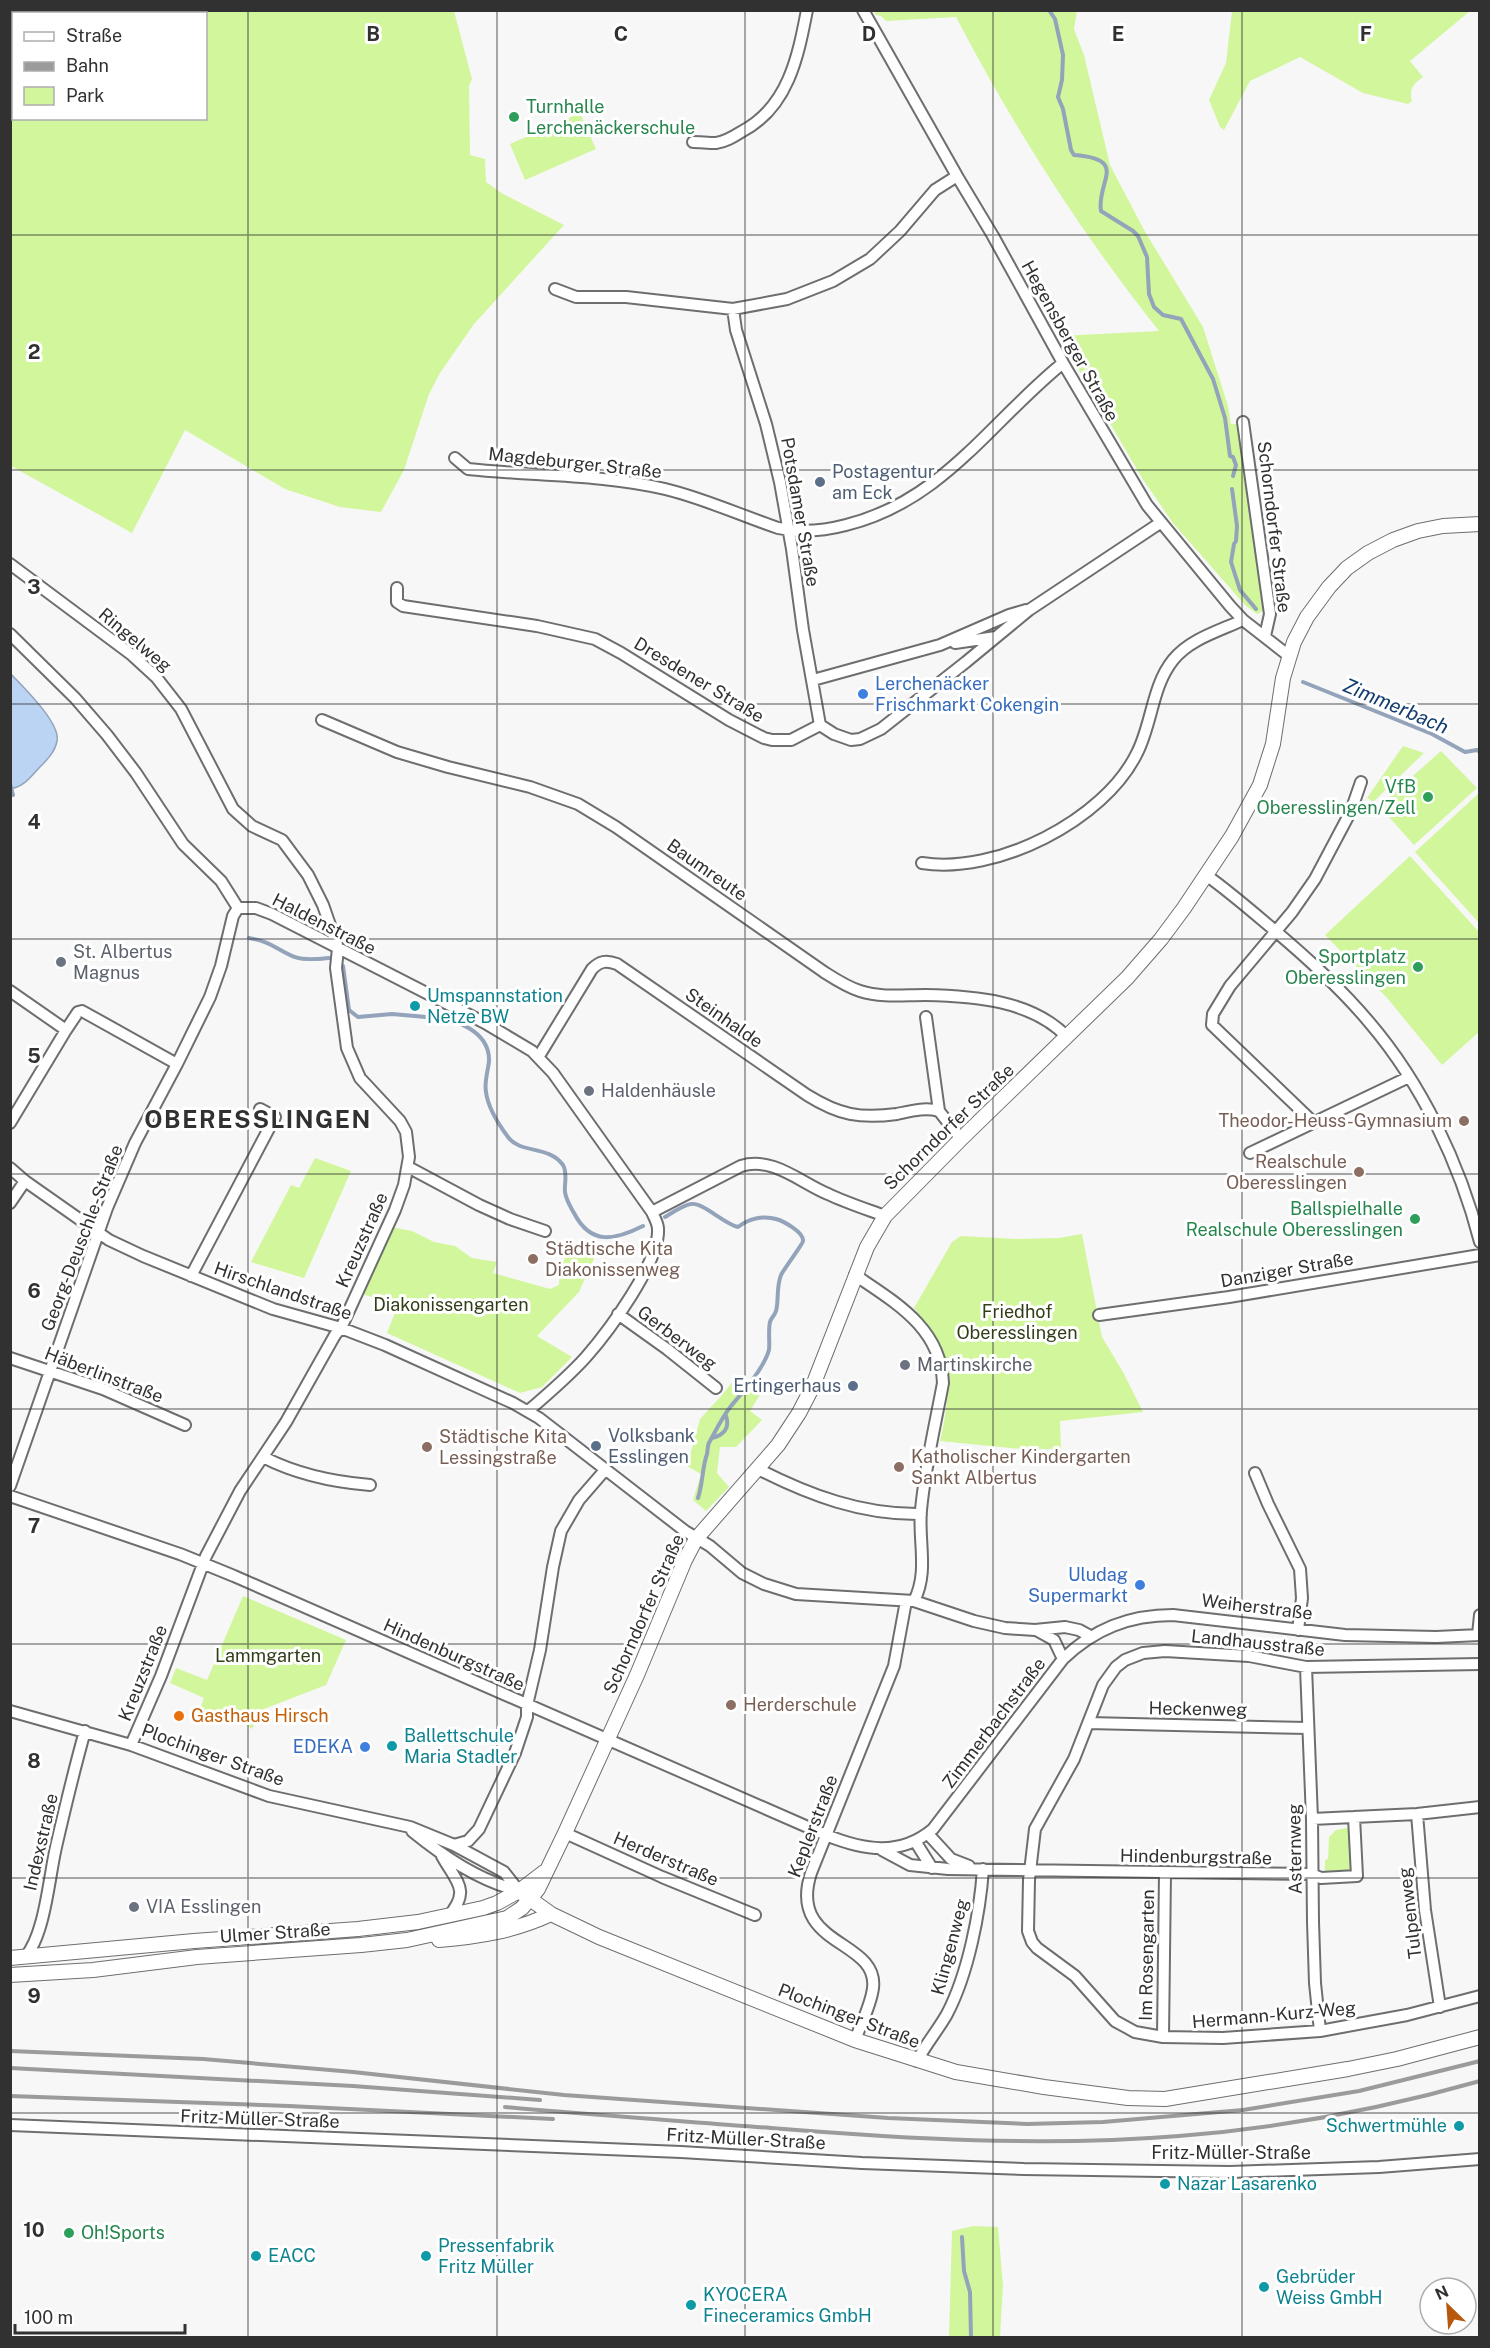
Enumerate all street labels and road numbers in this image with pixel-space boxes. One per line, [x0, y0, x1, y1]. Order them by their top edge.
street label: Hegensberger Straße [1017, 257, 1123, 425]
street label: Potsdamer Straße [777, 436, 824, 588]
street label: Schorndorfer Straße [1254, 440, 1295, 614]
street label: Magdeburger Straße [487, 443, 663, 482]
street label: Ringelweg [95, 603, 176, 676]
street label: Dresdener Straße [631, 633, 768, 727]
street label: Baumreute [663, 834, 751, 905]
street label: Haldenstraße [269, 888, 379, 959]
street label: Steinhalde [681, 983, 767, 1052]
street label: Schorndorfer Straße [879, 1059, 1018, 1194]
street label: Georg-Deuschle-Straße [36, 1142, 127, 1334]
street label: Kreuzstraße [331, 1189, 392, 1291]
street label: Danziger Straße [1219, 1247, 1355, 1292]
street label: Hirschlandstraße [212, 1257, 355, 1324]
street label: Gerberweg [634, 1301, 721, 1374]
street label: Häberlinstraße [42, 1342, 166, 1407]
street label: Schorndorfer Straße [599, 1531, 688, 1697]
street label: Weiherstraße [1200, 1589, 1314, 1624]
street label: Hindenburgstraße [380, 1614, 528, 1695]
street label: Kreuzstraße [114, 1622, 171, 1724]
street label: Landhausstraße [1190, 1625, 1326, 1660]
street label: Zimmerbachstraße [938, 1653, 1050, 1792]
street label: Heckenweg [1148, 1697, 1248, 1720]
street label: Plochinger Straße [139, 1719, 287, 1790]
street label: Keplerstraße [783, 1772, 842, 1880]
street label: Indexstraße [19, 1791, 62, 1893]
street label: Asternweg [1283, 1803, 1306, 1895]
street label: Herderstraße [611, 1827, 722, 1890]
street label: Hindenburgstraße [1120, 1845, 1272, 1868]
street label: Tulpenweg [1393, 1866, 1426, 1960]
street label: Im Rosengarten [1135, 1889, 1158, 2021]
street label: Klingenweg [927, 1896, 972, 1997]
street label: Ulmer Straße [219, 1918, 331, 1947]
street label: Plochinger Straße [775, 1979, 923, 2052]
street label: Hermann-Kurz-Weg [1191, 1997, 1357, 2032]
street label: Fritz-Müller-Straße [180, 2105, 340, 2132]
street label: Fritz-Müller-Straße [666, 2124, 826, 2153]
street label: Fritz-Müller-Straße [1151, 2142, 1311, 2163]

